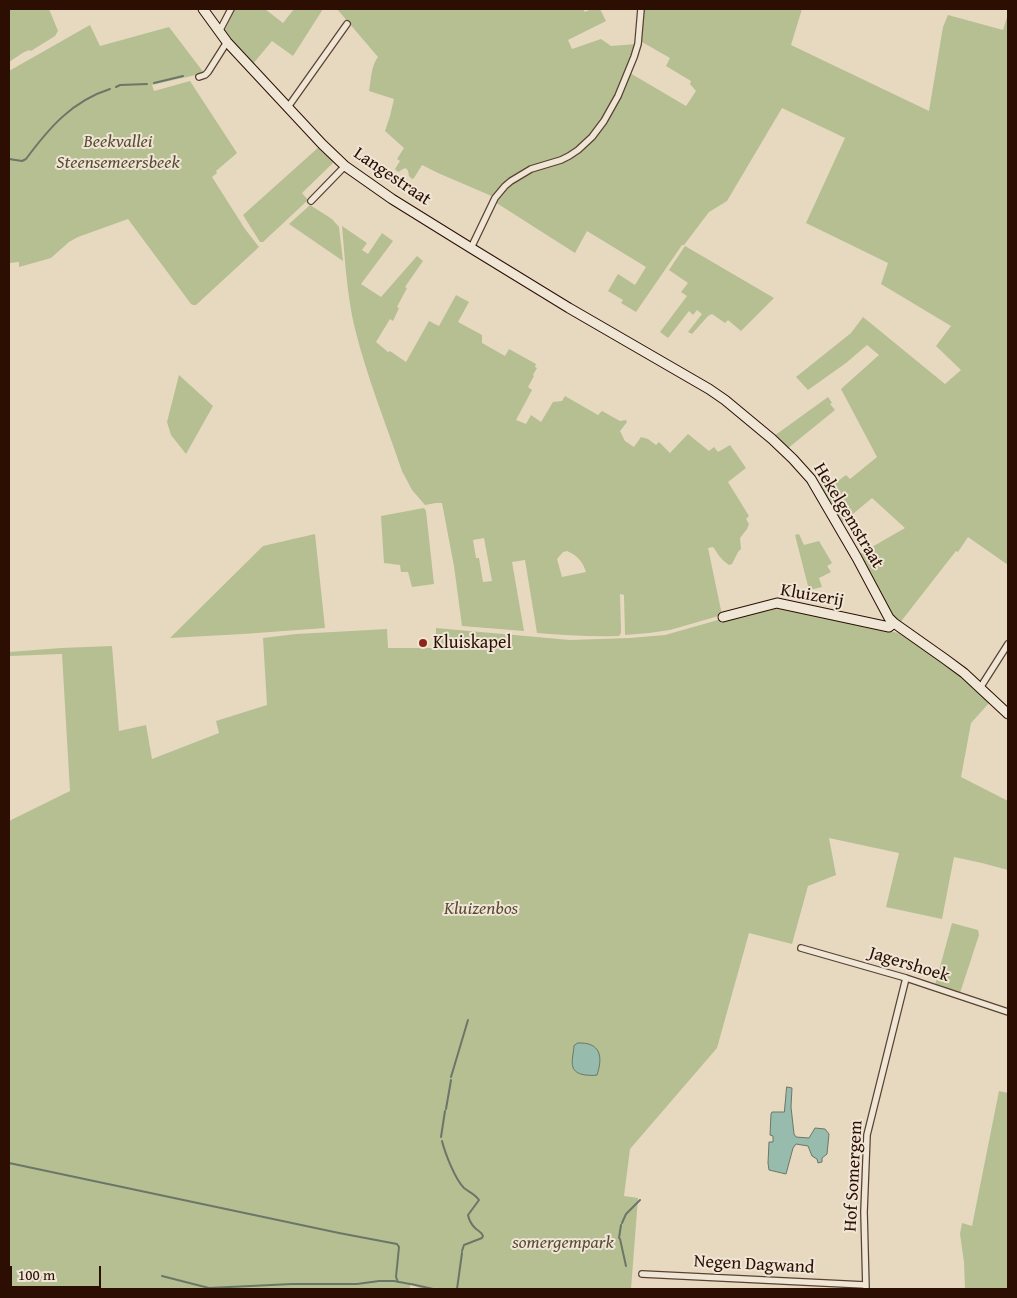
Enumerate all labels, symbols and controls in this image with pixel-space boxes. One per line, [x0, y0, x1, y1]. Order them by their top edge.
park label: Beekvallei Steensemeersbeek [56, 131, 180, 173]
street label: Langestraat [349, 143, 435, 211]
street label: Hekelgemstraat [808, 459, 888, 573]
street label: Kluizerij [779, 580, 845, 612]
place label: Kluiskapel [433, 632, 512, 654]
marker: Kluiskapel [417, 637, 429, 649]
park label: Kluizenbos [444, 898, 518, 920]
street label: Jagershoek [866, 943, 952, 987]
street label: Hof Somergem [840, 1120, 868, 1232]
park label: somergempark [512, 1232, 614, 1254]
street label: Negen Dagwand [693, 1251, 815, 1279]
scale bar [12, 1256, 104, 1288]
text: 100 m [18, 1264, 55, 1285]

